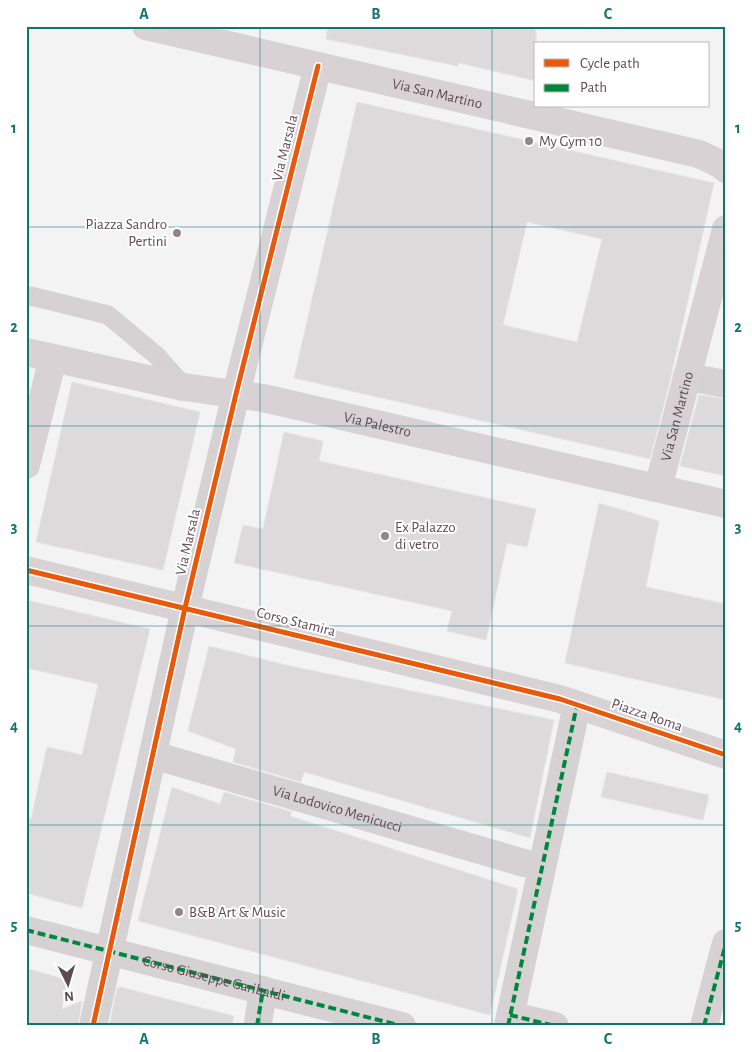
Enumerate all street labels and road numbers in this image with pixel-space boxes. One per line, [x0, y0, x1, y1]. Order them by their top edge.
street label: Via San Martino [391, 76, 484, 111]
street label: Via Marsala [270, 113, 301, 183]
street label: Via San Martino [658, 370, 696, 463]
street label: Via Palestro [342, 409, 413, 439]
street label: Via Marsala [173, 507, 203, 577]
street label: Corso Stamira [255, 605, 337, 639]
street label: Piazza Roma [610, 696, 685, 734]
street label: Via Lodovico Menicucci [271, 783, 404, 835]
street label: Corso Giuseppe Garibaldi [141, 953, 287, 1003]

